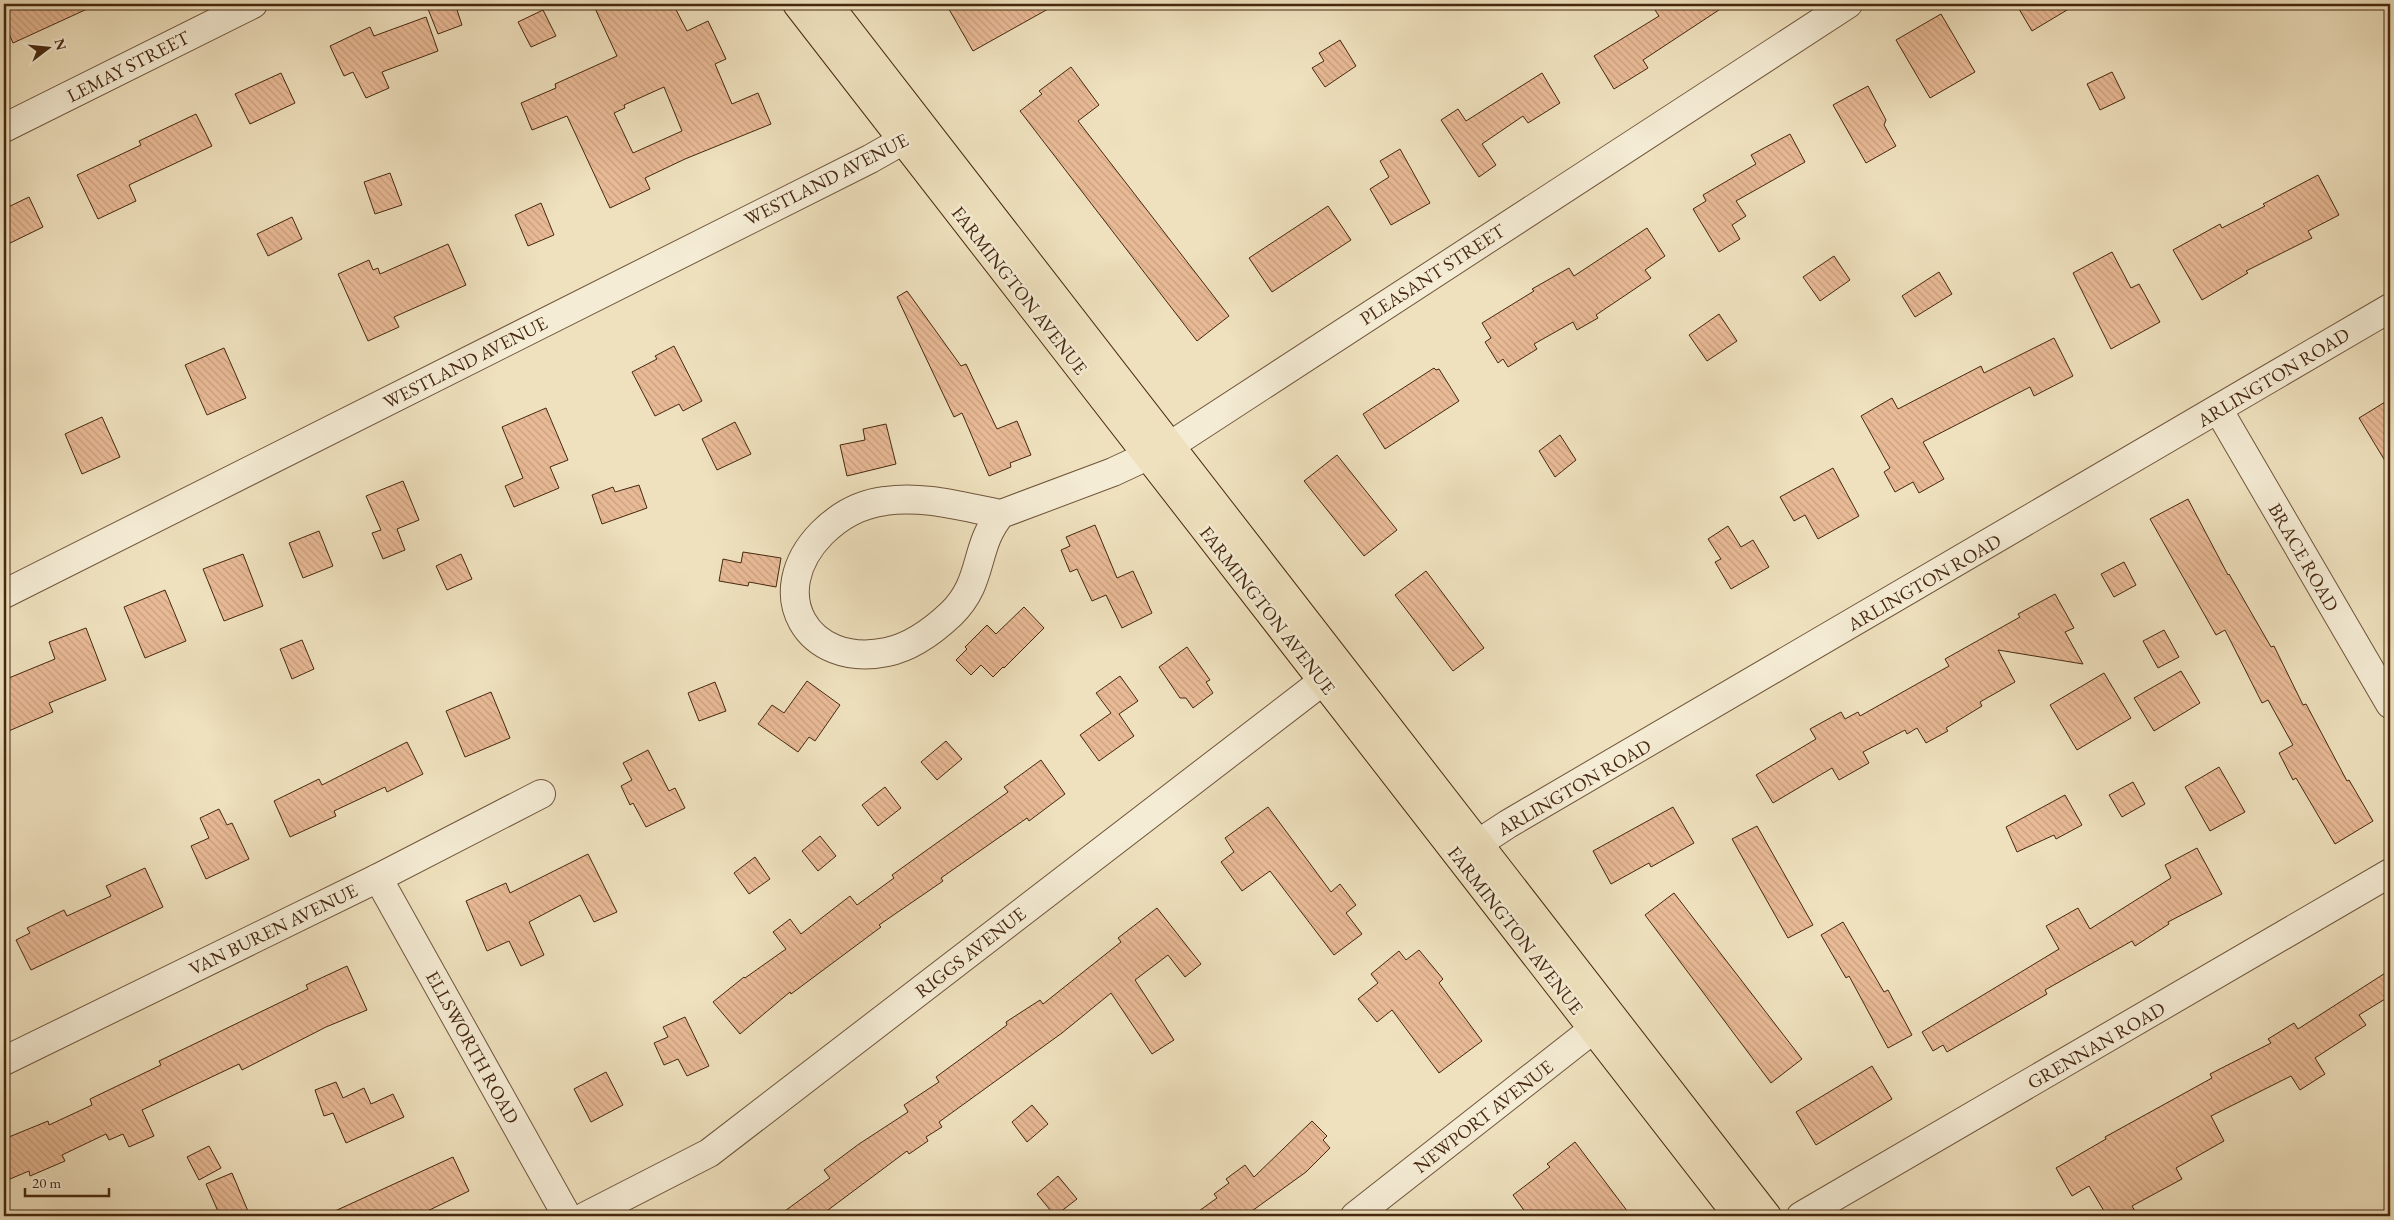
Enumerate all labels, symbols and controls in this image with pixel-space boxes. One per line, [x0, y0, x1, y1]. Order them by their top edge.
north arrow [22, 22, 72, 72]
street label: LEMAY STREET [63, 25, 194, 108]
text: N [50, 36, 71, 53]
street label: WESTLAND AVENUE [740, 127, 913, 232]
street label: FARMINGTON AVENUE [946, 201, 1093, 380]
street label: PLEASANT STREET [1355, 218, 1510, 331]
street label: WESTLAND AVENUE [379, 310, 552, 415]
street label: ARLINGTON ROAD [2191, 322, 2354, 433]
street label: BRACE ROAD [2262, 499, 2345, 616]
street label: FARMINGTON AVENUE [1194, 521, 1341, 700]
street label: ARLINGTON ROAD [1842, 528, 2006, 637]
street label: ARLINGTON ROAD [1492, 733, 1656, 842]
street label: FARMINGTON AVENUE [1442, 841, 1589, 1020]
street label: VAN BUREN AVENUE [185, 878, 362, 981]
street label: RIGGS AVENUE [910, 901, 1031, 1004]
street label: ELLSWORTH ROAD [420, 966, 525, 1128]
street label: GRENNAN ROAD [2023, 996, 2170, 1095]
street label: NEWPORT AVENUE [1409, 1054, 1558, 1179]
scale bar [25, 1165, 109, 1197]
text: 20 m [32, 1173, 61, 1192]

